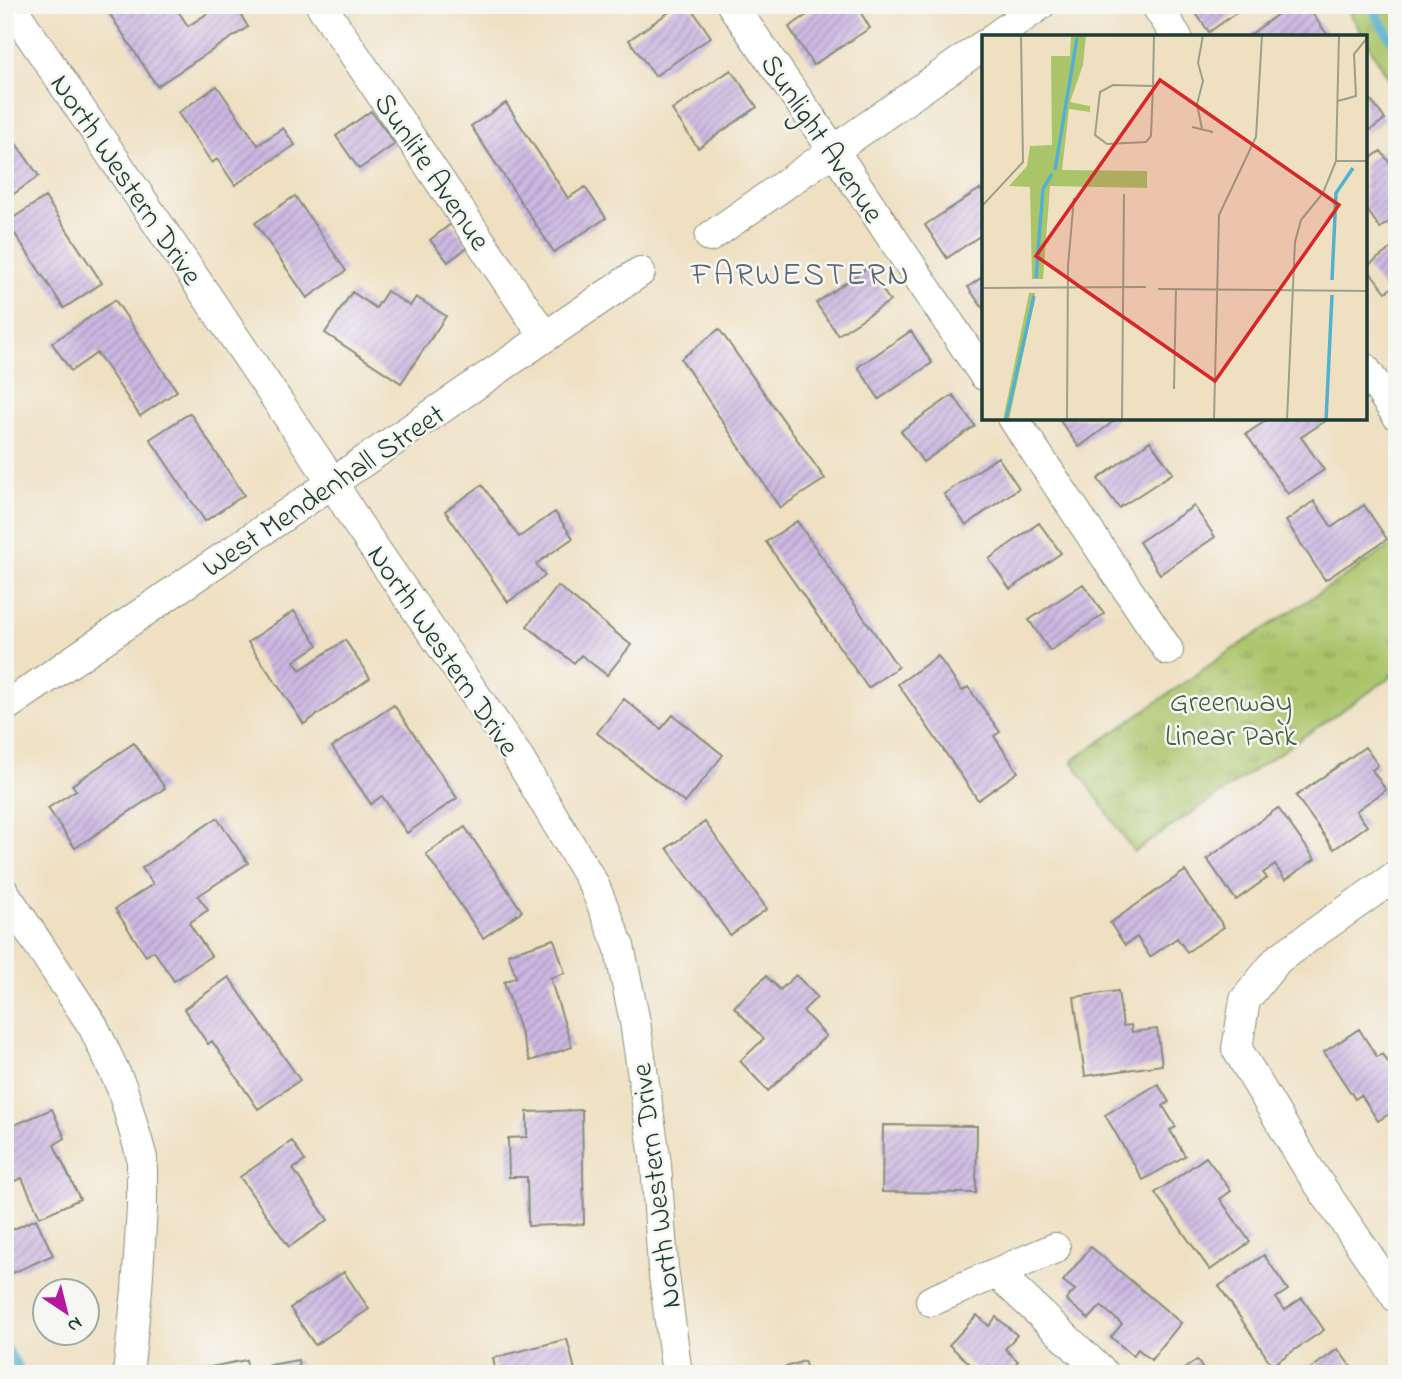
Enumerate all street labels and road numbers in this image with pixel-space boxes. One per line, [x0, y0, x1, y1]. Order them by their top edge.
street label: Sunlight Avenue [748, 46, 894, 233]
street label: North Western Drive [37, 66, 212, 296]
street label: Sunlite Avenue [361, 85, 500, 261]
street label: West Mendenhall Street [194, 395, 455, 590]
street label: North Western Drive [354, 537, 529, 767]
street label: North Western Drive [621, 1060, 695, 1311]

